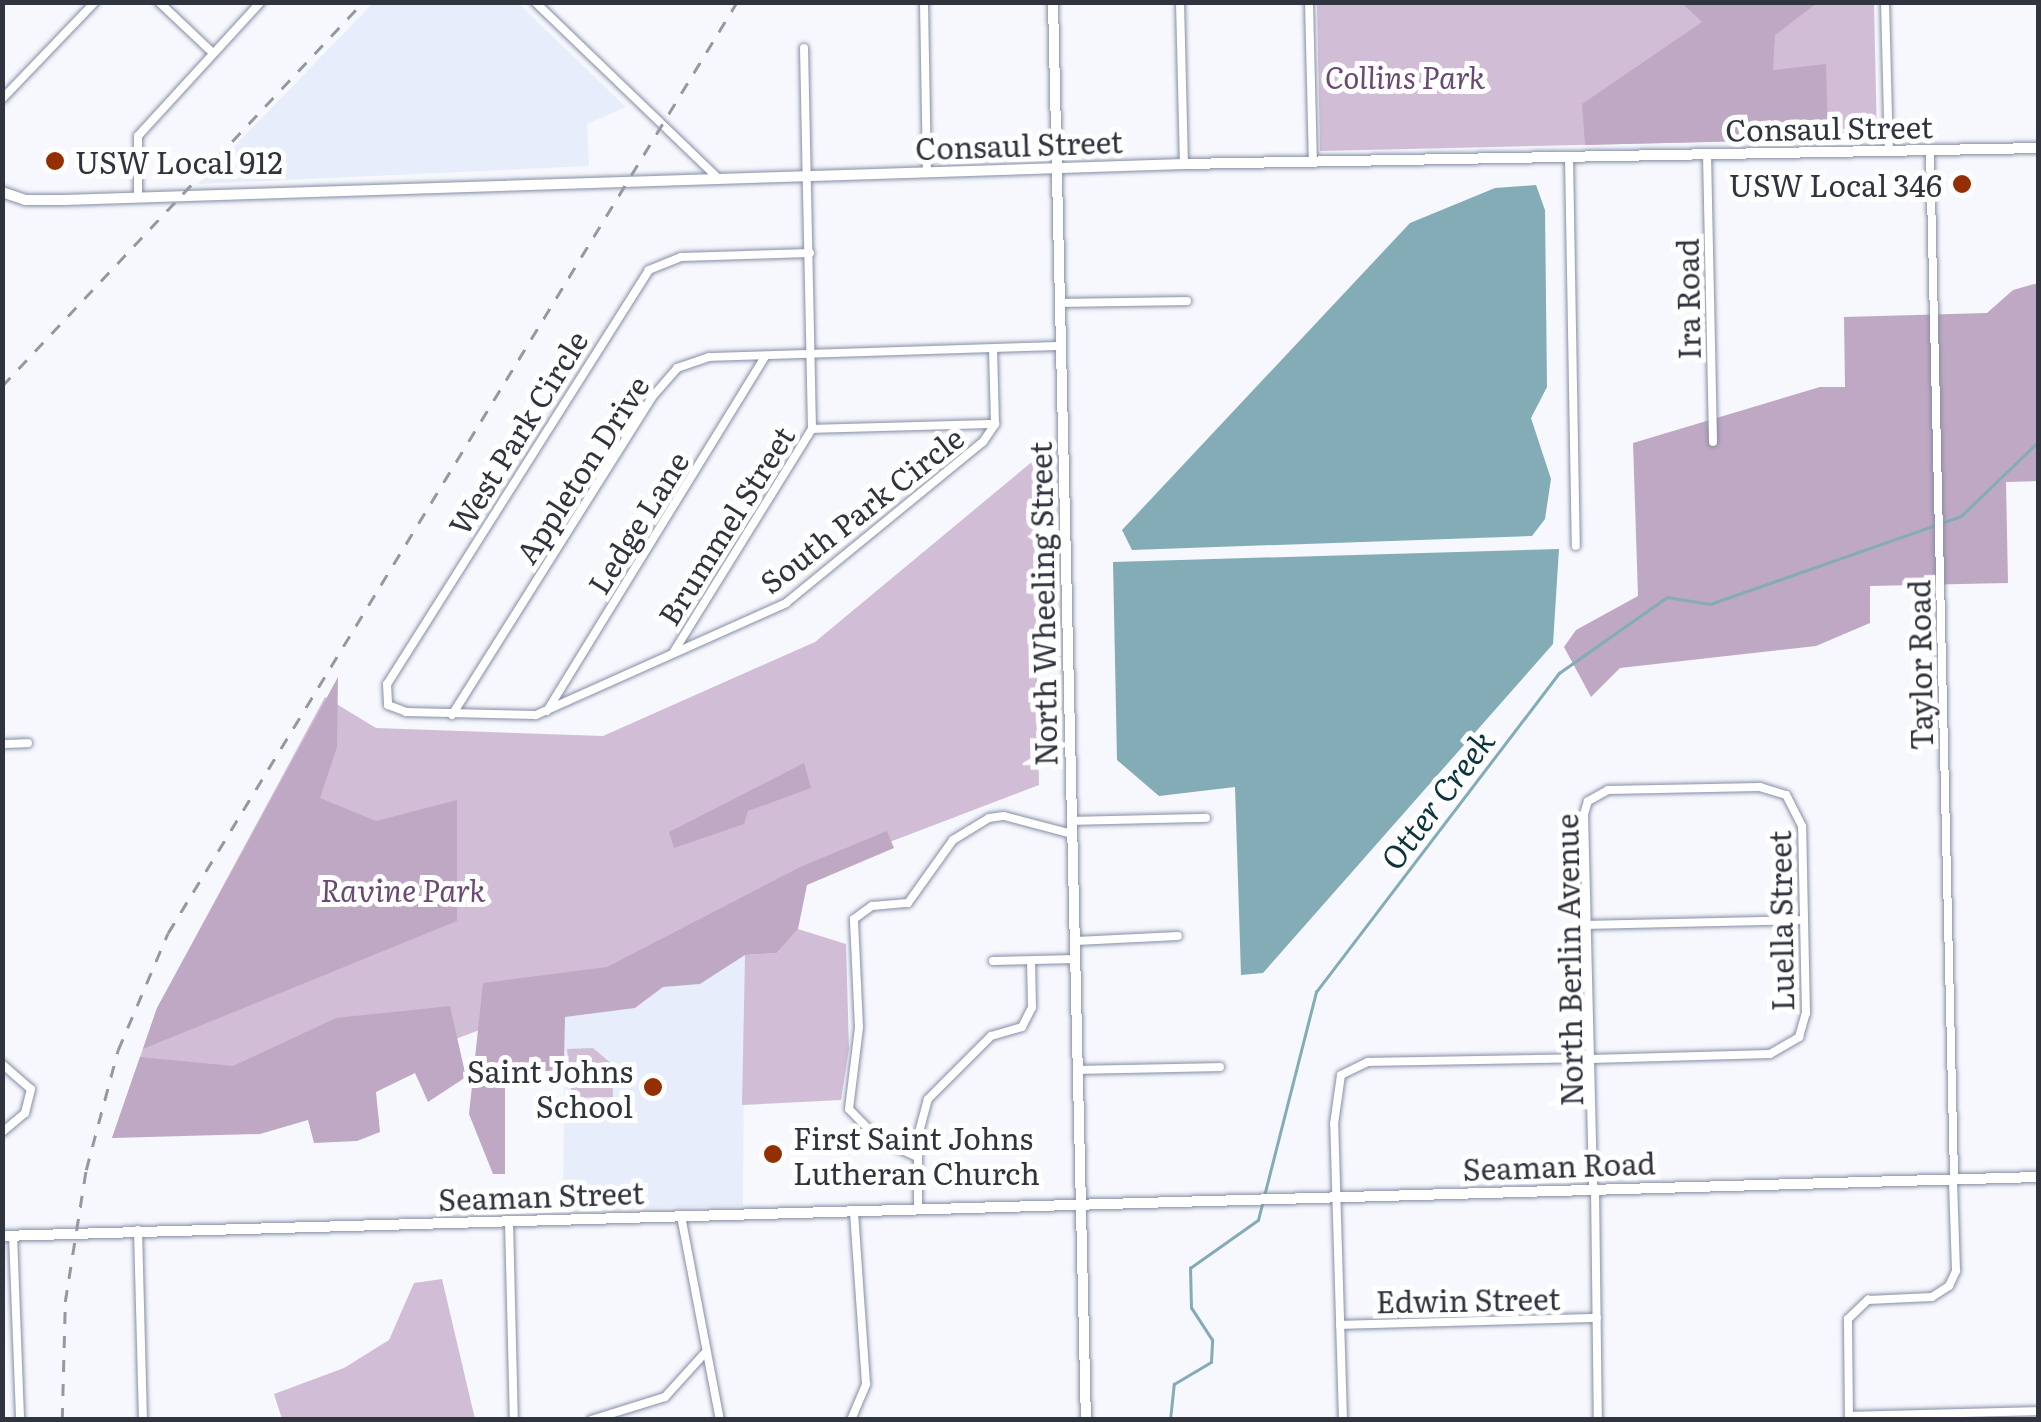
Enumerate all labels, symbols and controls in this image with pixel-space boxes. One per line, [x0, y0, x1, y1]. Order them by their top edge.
park label: Collins Park [1325, 58, 1485, 94]
street label: Consaul Street [1725, 107, 1933, 147]
street label: Consaul Street [915, 122, 1123, 166]
place label: USW Local 912 [75, 143, 283, 179]
marker: USW Local 912 [44, 150, 66, 172]
place label: USW Local 346 [1729, 166, 1942, 202]
marker: USW Local 346 [1951, 173, 1973, 195]
street label: Ira Road [1668, 238, 1706, 360]
street label: West Park Circle [440, 324, 594, 540]
street label: Appleton Drive [507, 368, 655, 570]
street label: South Park Circle [752, 418, 970, 600]
street label: Brummel Street [649, 419, 801, 631]
street label: North Wheeling Street [1021, 441, 1063, 767]
street label: Ledge Lane [579, 444, 695, 600]
street label: Taylor Road [1900, 579, 1938, 751]
water label: Otter Creek [1371, 722, 1501, 876]
street label: North Berlin Avenue [1547, 813, 1589, 1107]
street label: Luella Street [1760, 830, 1800, 1012]
park label: Ravine Park [320, 871, 486, 907]
place label: Saint Johns School [467, 1052, 633, 1122]
marker: Saint Johns School [642, 1076, 664, 1098]
place label: First Saint Johns Lutheran Church [793, 1119, 1040, 1190]
marker: First Saint Johns Lutheran Church [762, 1143, 784, 1165]
street label: Seaman Road [1462, 1144, 1656, 1186]
street label: Seaman Street [437, 1173, 645, 1217]
street label: Edwin Street [1375, 1279, 1561, 1319]

